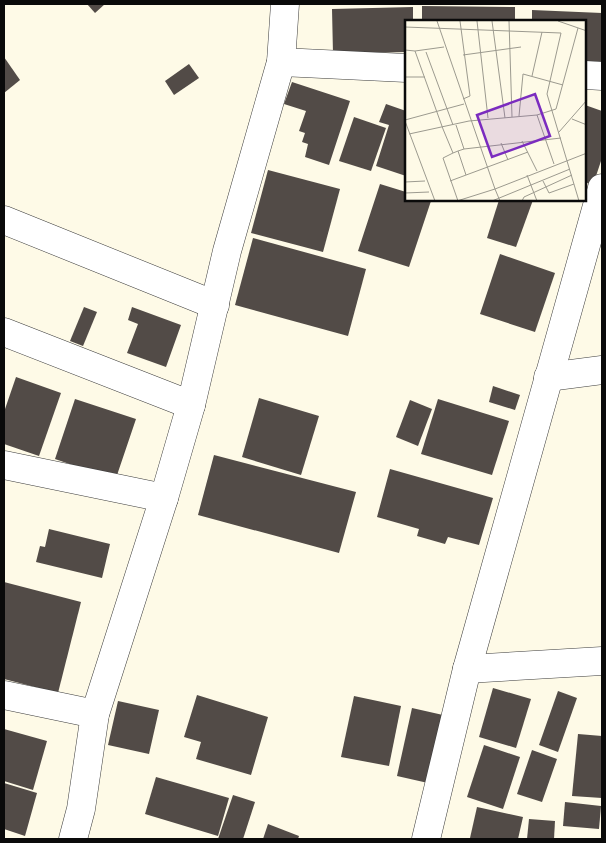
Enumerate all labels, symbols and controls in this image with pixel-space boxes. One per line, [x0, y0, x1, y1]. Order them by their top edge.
inset map [405, 20, 586, 201]

